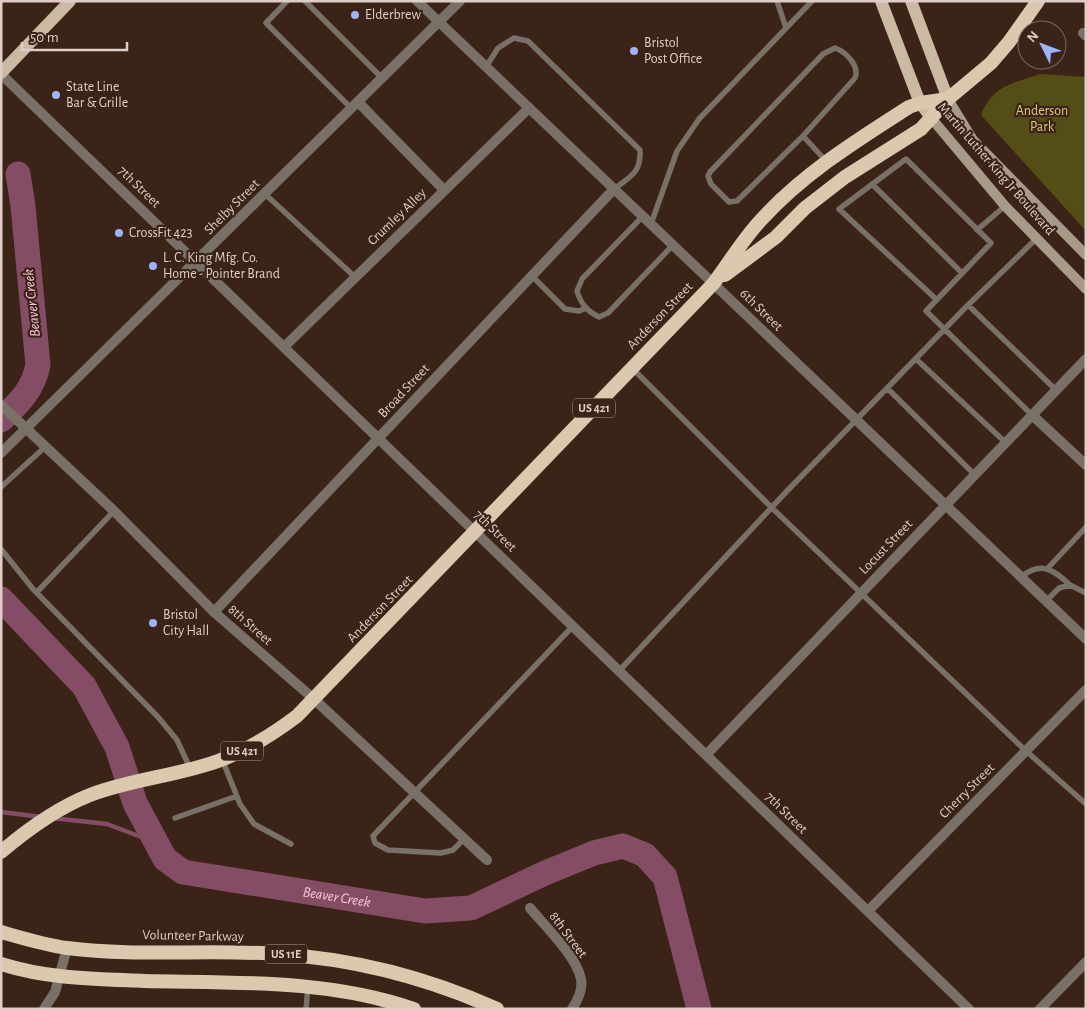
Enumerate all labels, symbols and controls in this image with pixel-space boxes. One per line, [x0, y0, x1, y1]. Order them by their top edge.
place label: Elderbrew [365, 8, 421, 22]
marker: Elderbrew [349, 9, 361, 21]
scale bar [22, 20, 128, 52]
north arrow [1017, 20, 1067, 70]
text: N [1025, 29, 1042, 45]
text: 50 m [30, 30, 59, 45]
place label: Bristol Post Office [644, 36, 702, 66]
marker: Bristol Post Office [628, 45, 640, 57]
place label: State Line Bar & Grille [66, 80, 128, 110]
marker: State Line Bar & Grille [50, 89, 62, 101]
street label: Martin Luther King Jr Boulevard [935, 100, 1057, 238]
park label: Anderson Park [1016, 104, 1068, 134]
street label: 7th Street [115, 164, 163, 211]
street label: Shelby Street [202, 176, 263, 237]
street label: Crumley Alley [365, 186, 429, 248]
place label: CrossFit 423 [129, 226, 193, 240]
marker: CrossFit 423 [113, 227, 125, 239]
place label: L. C. King Mfg. Co. Home - Pointer Brand [163, 251, 280, 281]
marker: L. C. King Mfg. Co. Home - Pointer Brand [147, 260, 159, 272]
water label: Beaver Creek [21, 268, 43, 338]
street label: Anderson Street [624, 279, 696, 352]
street label: 6th Street [737, 286, 786, 334]
street label: Broad Street [376, 361, 433, 421]
road number: US 421 [573, 398, 615, 418]
street label: 7th Street [471, 508, 519, 555]
street label: Locust Street [857, 517, 916, 577]
street label: Anderson Street [344, 572, 416, 645]
street label: 8th Street [225, 602, 275, 648]
place label: Bristol City Hall [163, 608, 209, 638]
marker: Bristol City Hall [147, 617, 159, 629]
road number: US 421 [221, 741, 263, 760]
street label: Cherry Street [937, 760, 998, 821]
street label: 7th Street [762, 790, 810, 837]
water label: Beaver Creek [302, 884, 372, 910]
street label: 8th Street [546, 909, 590, 961]
street label: Volunteer Parkway [142, 928, 244, 944]
road number: US 11E [265, 944, 307, 964]

